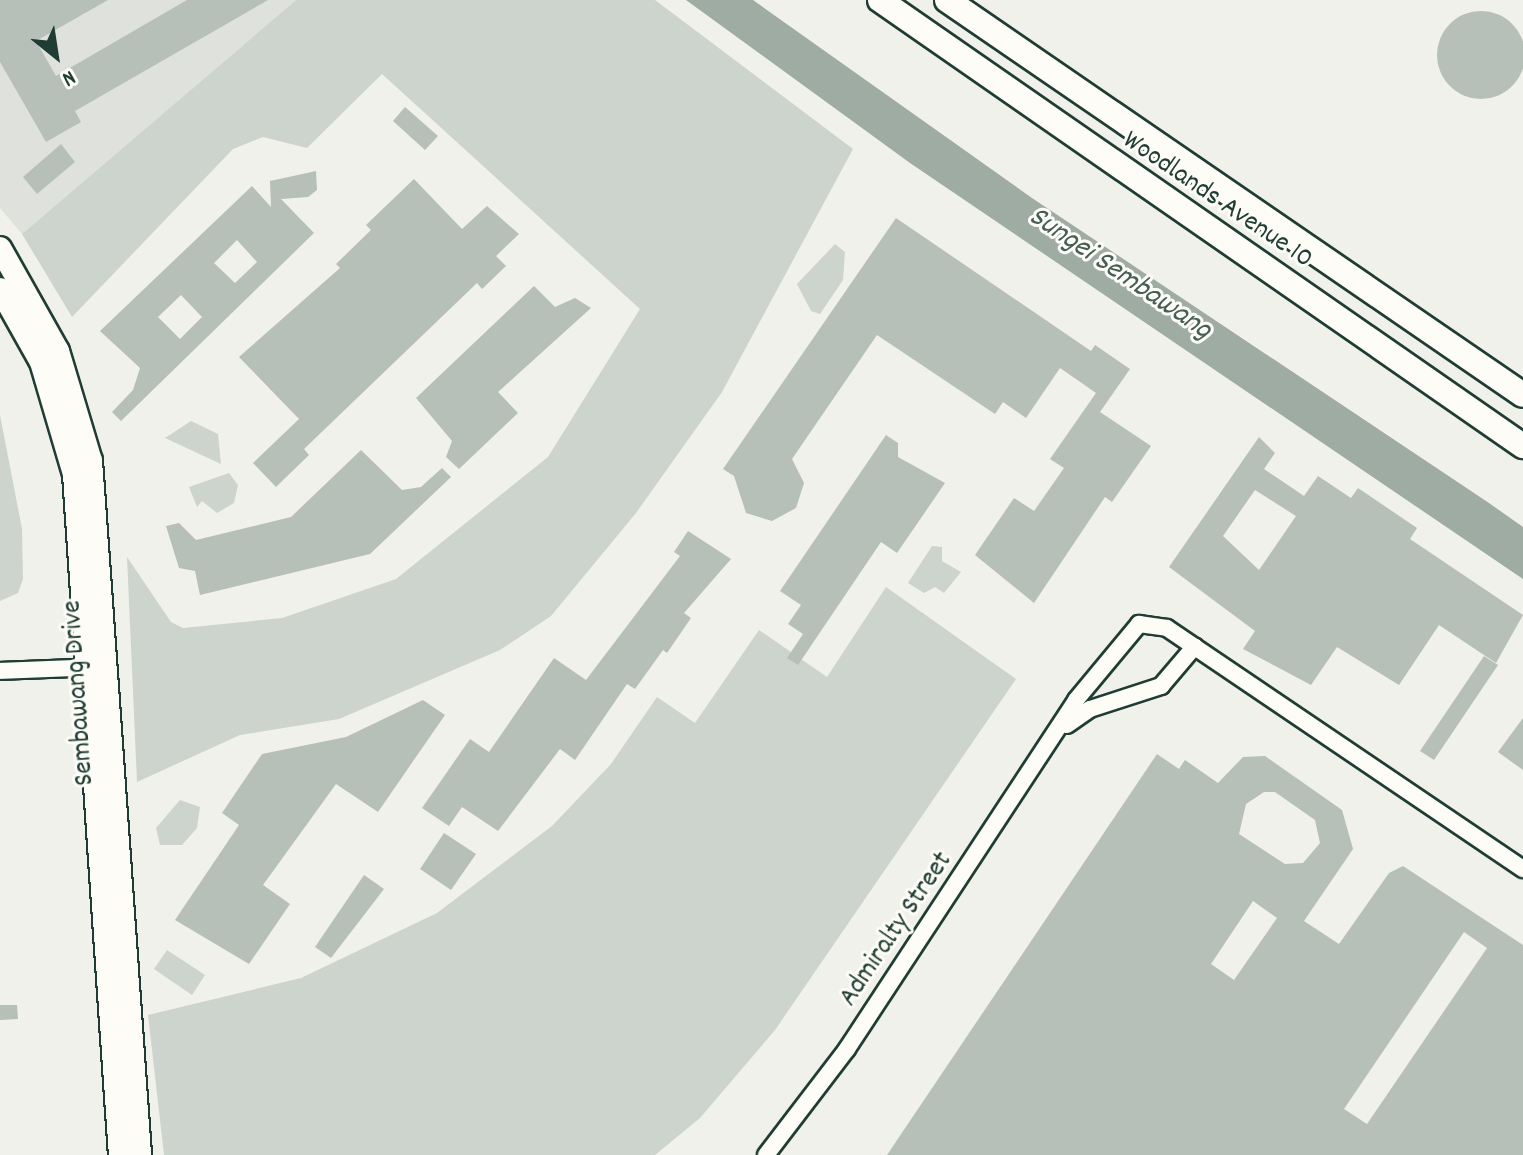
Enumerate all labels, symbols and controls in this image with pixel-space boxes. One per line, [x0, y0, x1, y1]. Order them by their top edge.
north arrow [16, 16, 96, 96]
text: N [56, 61, 81, 93]
street label: Woodlands Avenue 10 [1115, 125, 1319, 277]
water label: Sungei Sembawang [1021, 200, 1217, 350]
street label: Sembawang Drive [57, 599, 103, 787]
street label: Admiralty Street [833, 846, 961, 1014]

